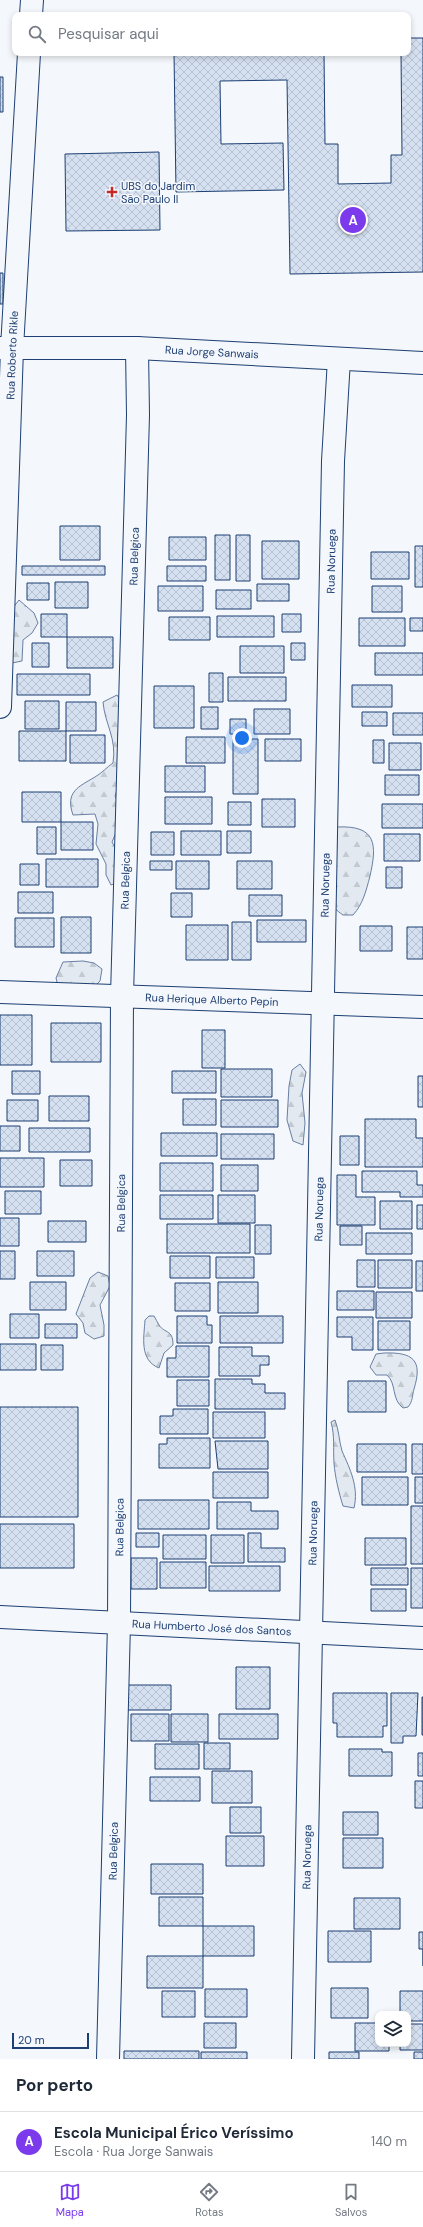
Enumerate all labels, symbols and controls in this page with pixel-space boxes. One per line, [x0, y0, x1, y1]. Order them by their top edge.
search box [12, 12, 411, 56]
icon: search [26, 23, 48, 45]
text: Pesquisar aqui [58, 24, 159, 44]
place label: UBS do Jardim São Paulo II [121, 179, 195, 206]
marker: UBS do Jardim São Paulo II [106, 186, 118, 198]
pin: A [340, 205, 366, 235]
street label: Rua Roberto Rikle [3, 310, 21, 400]
street label: Rua Jorge Sanwais [165, 342, 259, 361]
street label: Rua Belgica [126, 527, 142, 586]
street label: Rua Noruega [324, 529, 339, 594]
your location [232, 728, 252, 748]
street label: Rua Belgica [117, 851, 133, 909]
street label: Rua Noruega [317, 853, 333, 918]
street label: Rua Herique Alberto Pepin [145, 990, 279, 1009]
street label: Rua Belgica [114, 1174, 128, 1232]
street label: Rua Noruega [311, 1177, 327, 1242]
street label: Rua Belgica [112, 1498, 127, 1556]
street label: Rua Noruega [305, 1501, 320, 1566]
street label: Rua Humberto José dos Santos [132, 1617, 292, 1638]
street label: Rua Belgica [106, 1822, 121, 1880]
street label: Rua Noruega [299, 1825, 314, 1889]
map controls [375, 2011, 411, 2047]
button: layers [375, 2011, 411, 2047]
scale bar [12, 2031, 89, 2050]
text: 20 m [18, 2033, 44, 2047]
text: Por perto [16, 2074, 93, 2096]
text: Escola Municipal Érico Veríssimo [54, 2123, 294, 2143]
text: A [24, 2133, 34, 2150]
text: 140 m [371, 2133, 407, 2150]
text: Escola · Rua Jorge Sanwais [54, 2143, 213, 2160]
tab: Mapa [56, 2181, 84, 2219]
tab: Rotas [195, 2181, 224, 2219]
tab: Salvos [335, 2181, 367, 2219]

